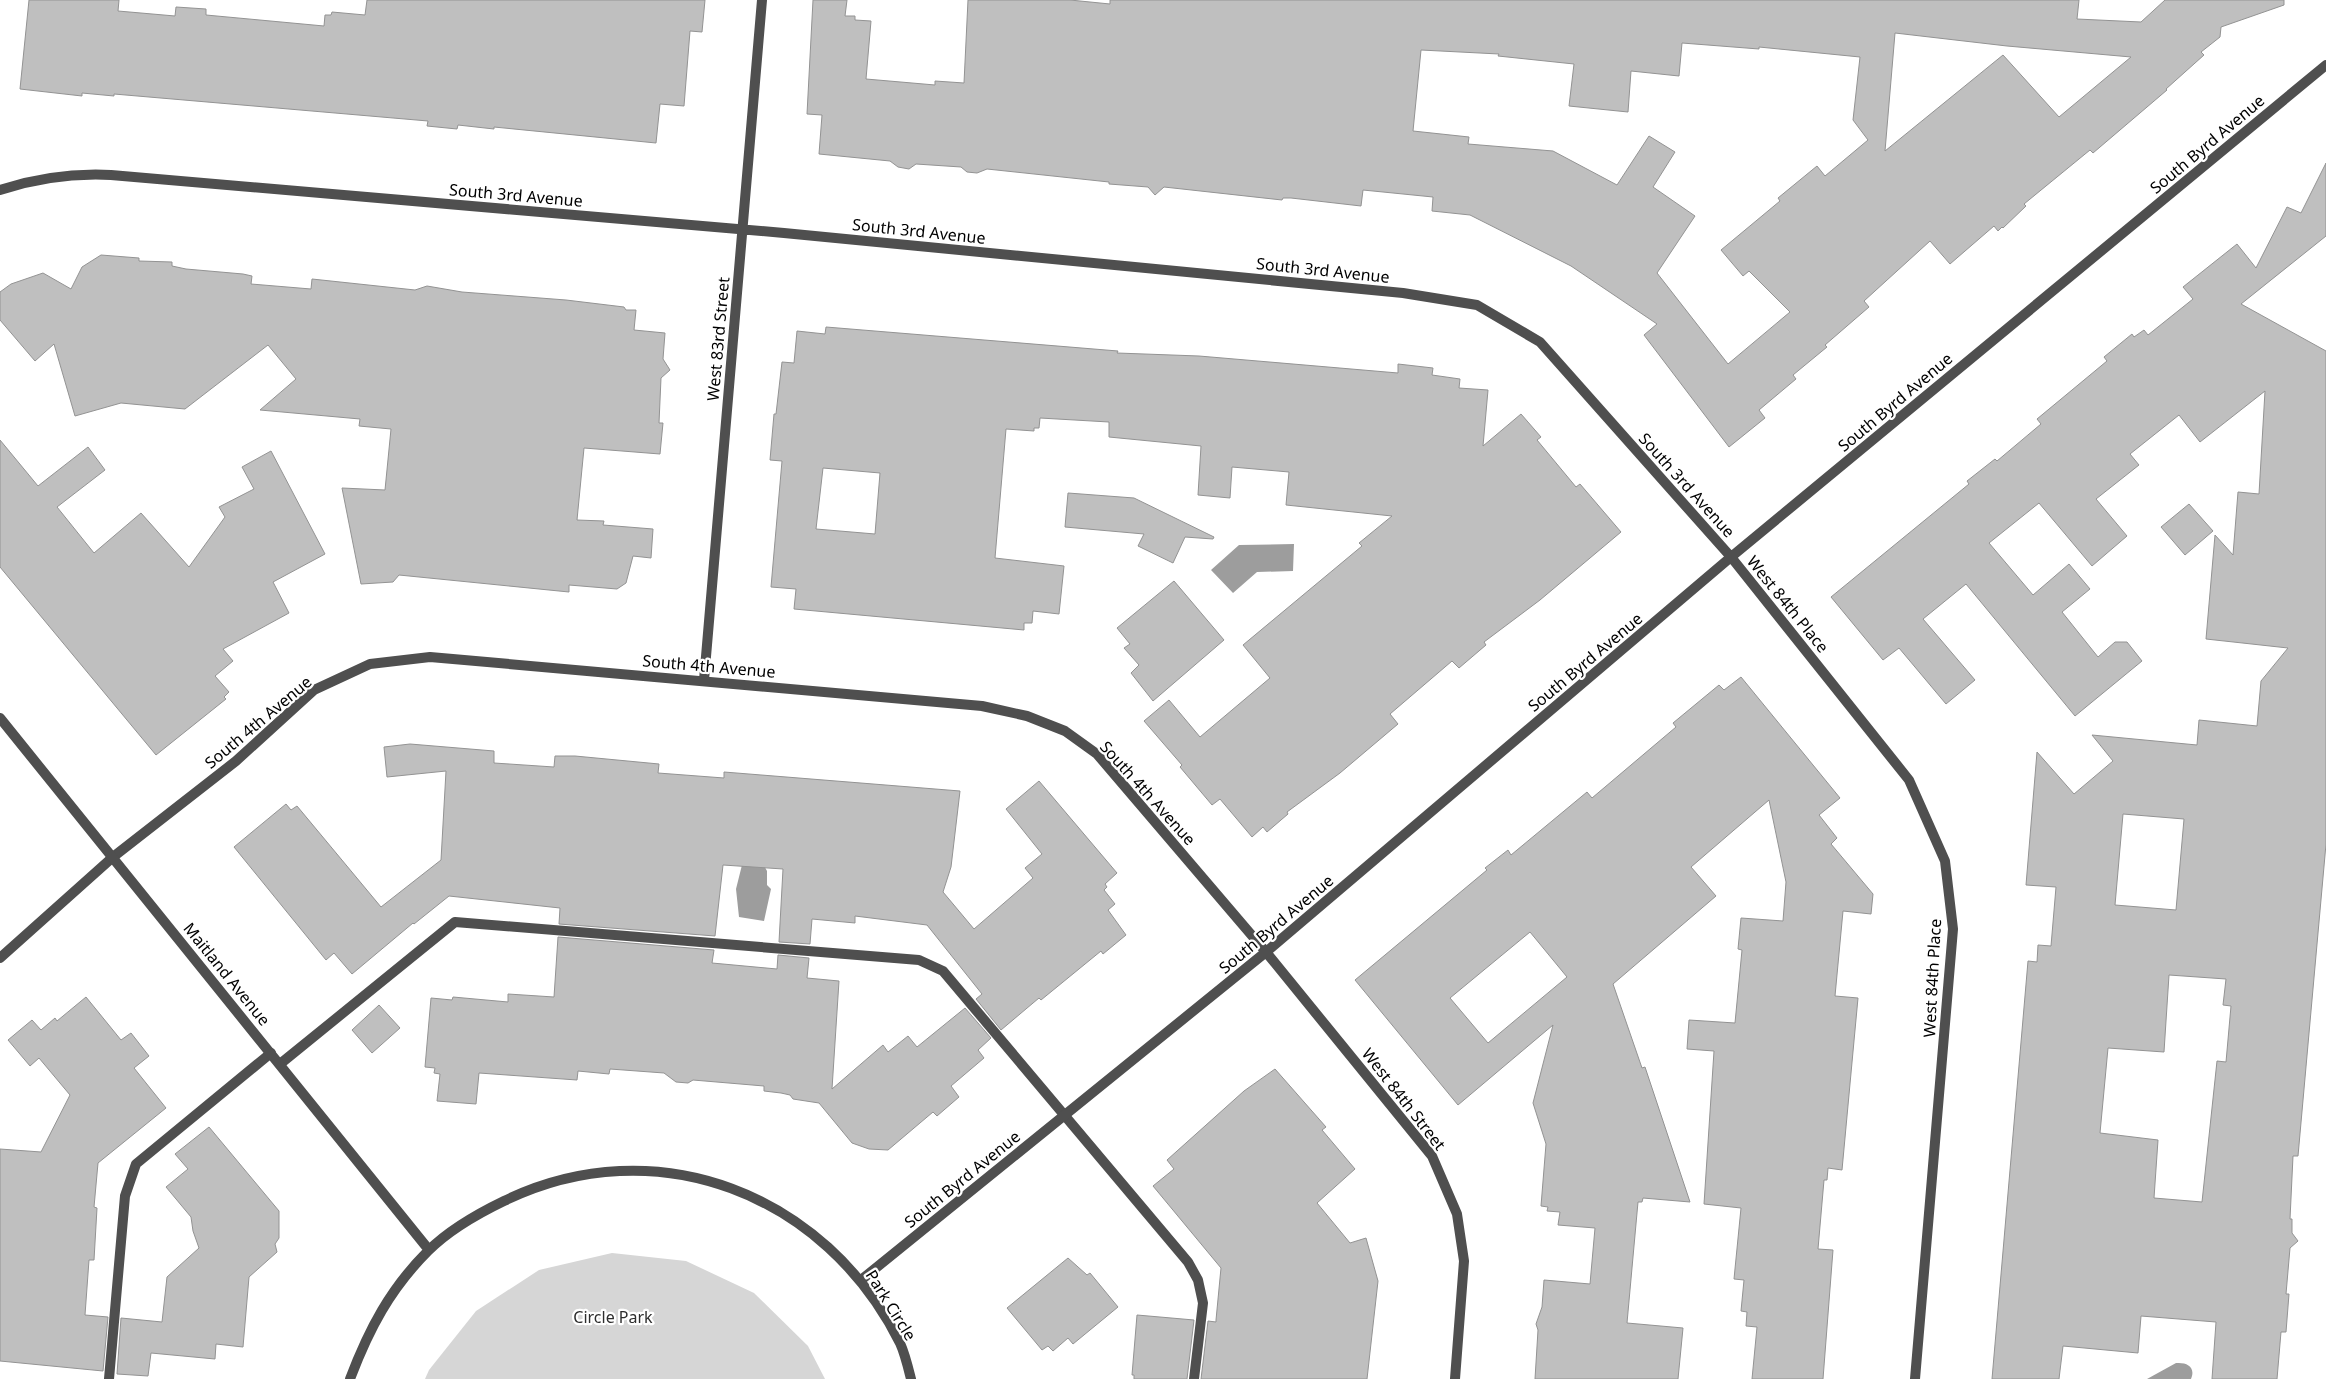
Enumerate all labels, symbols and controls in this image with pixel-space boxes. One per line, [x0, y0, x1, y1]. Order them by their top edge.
street label: South Byrd Avenue [2145, 90, 2269, 198]
street label: South 3rd Avenue [448, 178, 584, 212]
street label: South 3rd Avenue [851, 213, 987, 249]
street label: South 3rd Avenue [1255, 252, 1391, 288]
street label: West 83rd Street [702, 276, 734, 402]
street label: South Byrd Avenue [1833, 348, 1957, 456]
street label: South 3rd Avenue [1634, 428, 1740, 542]
street label: West 84th Place [1742, 551, 1834, 657]
street label: South Byrd Avenue [1523, 608, 1647, 716]
street label: South 4th Avenue [642, 649, 776, 683]
street label: South 4th Avenue [200, 671, 316, 773]
street label: South 4th Avenue [1095, 736, 1201, 850]
street label: South Byrd Avenue [1214, 870, 1338, 978]
street label: Maitland Avenue [179, 918, 275, 1030]
street label: West 84th Place [1918, 918, 1946, 1038]
street label: West 84th Street [1357, 1043, 1451, 1155]
street label: South Byrd Avenue [899, 1125, 1025, 1233]
street label: Park Circle [861, 1266, 921, 1344]
park label: Circle Park [573, 1306, 653, 1328]

